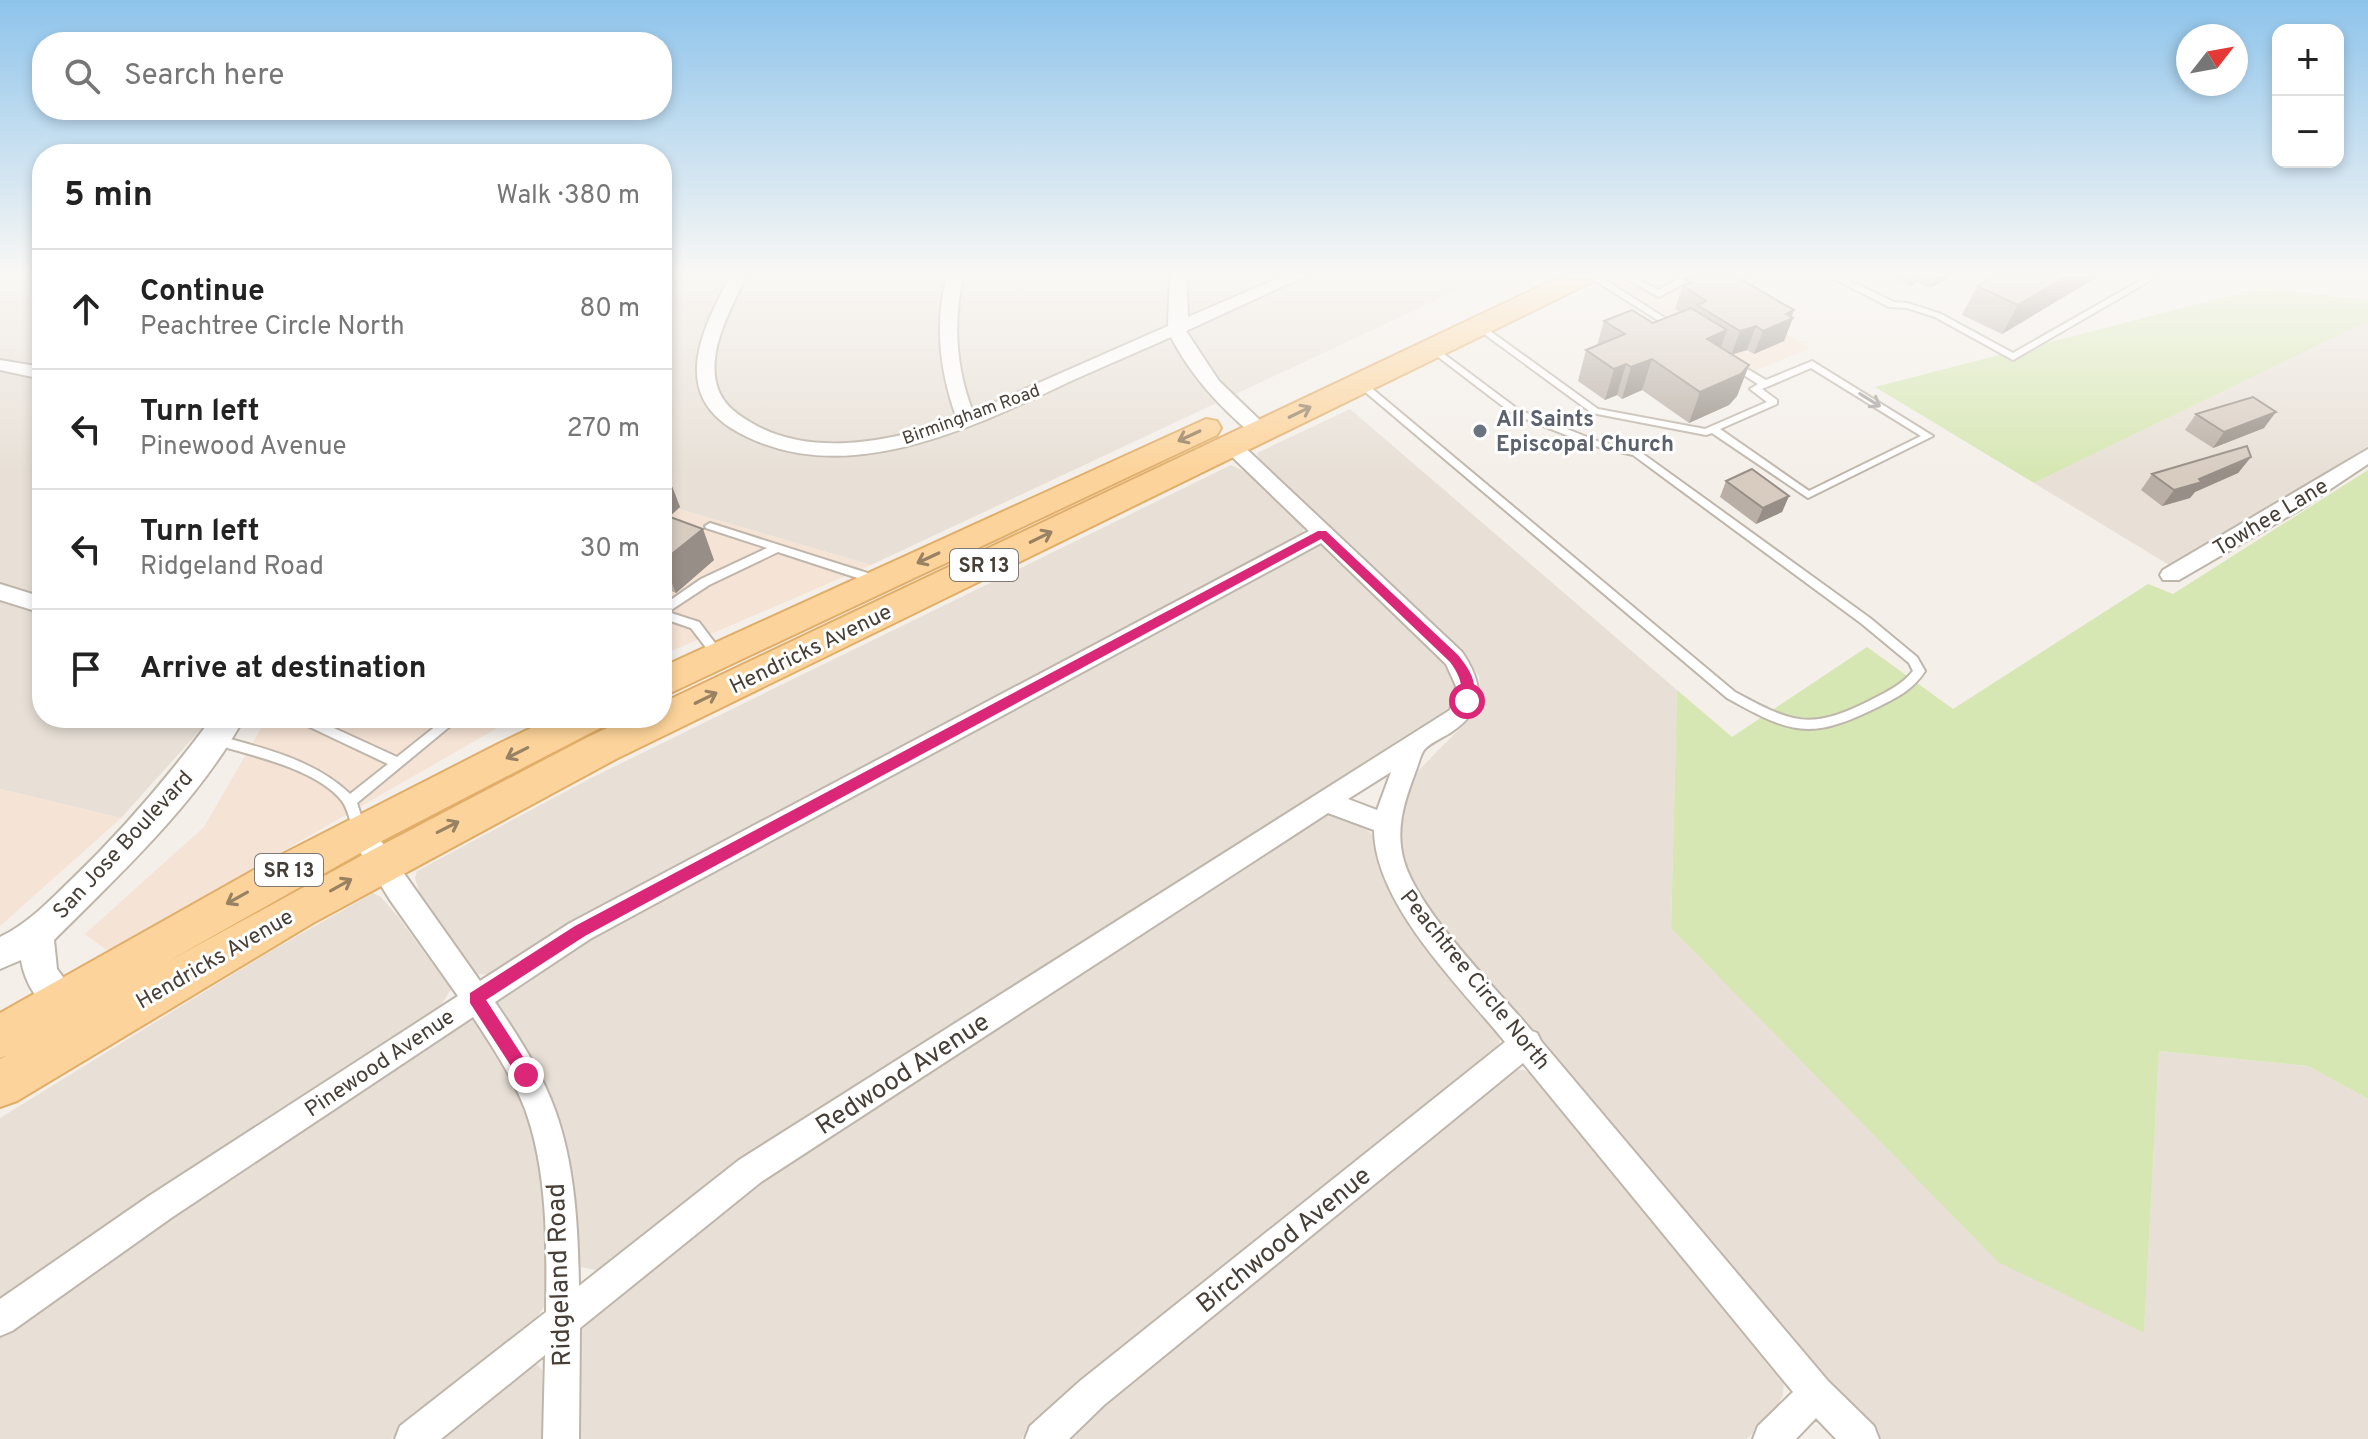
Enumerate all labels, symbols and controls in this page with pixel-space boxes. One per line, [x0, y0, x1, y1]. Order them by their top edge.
north arrow [2176, 24, 2248, 96]
map controls [2272, 24, 2344, 168]
button: + [2272, 24, 2344, 96]
search box [32, 32, 672, 120]
icon: search [60, 54, 104, 98]
text: Search here [124, 58, 284, 95]
button: − [2272, 96, 2344, 168]
text: 5 min [64, 175, 153, 218]
text: Walk · 380 m [496, 180, 640, 213]
text: Continue [140, 274, 265, 311]
icon: ahead [64, 287, 108, 331]
text: 80 m [580, 293, 640, 326]
text: Peachtree Circle North [140, 311, 405, 344]
street label: Birmingham Road [900, 380, 1043, 451]
one-way arrow [1858, 392, 1881, 408]
text: Turn left [140, 394, 260, 431]
one-way arrow [1288, 404, 1312, 419]
icon: left [64, 407, 108, 451]
place label: All Saints Episcopal Church [1496, 407, 1674, 459]
text: 270 m [567, 413, 640, 446]
marker: All Saints Episcopal Church [1471, 422, 1489, 440]
one-way arrow [1177, 430, 1202, 445]
text: Pinewood Avenue [140, 431, 347, 464]
street label: Towhee Lane [2209, 473, 2334, 563]
text: Turn left [140, 514, 260, 551]
icon: left [64, 527, 108, 571]
one-way arrow [1028, 529, 1052, 544]
text: 30 m [580, 533, 640, 566]
road number: SR 13 [950, 549, 1018, 581]
text: Ridgeland Road [140, 551, 324, 584]
one-way arrow [916, 551, 940, 566]
street label: Hendricks Avenue [726, 599, 897, 701]
icon: arrive [64, 647, 108, 691]
text: Arrive at destination [140, 651, 426, 688]
route start [1449, 683, 1485, 719]
one-way arrow [693, 690, 717, 705]
one-way arrow [506, 745, 530, 761]
street label: San Jose Boulevard [48, 766, 200, 926]
one-way arrow [435, 819, 459, 834]
road number: SR 13 [255, 854, 323, 886]
one-way arrow [328, 877, 352, 892]
street label: Peachtree Circle North [1393, 885, 1555, 1076]
one-way arrow [226, 891, 249, 907]
street label: Hendricks Avenue [132, 904, 299, 1016]
street label: Pinewood Avenue [300, 1004, 460, 1124]
street label: Redwood Avenue [810, 1007, 996, 1144]
route end [508, 1057, 544, 1093]
street label: Birchwood Avenue [1191, 1160, 1379, 1322]
street label: Ridgeland Road [541, 1183, 580, 1367]

